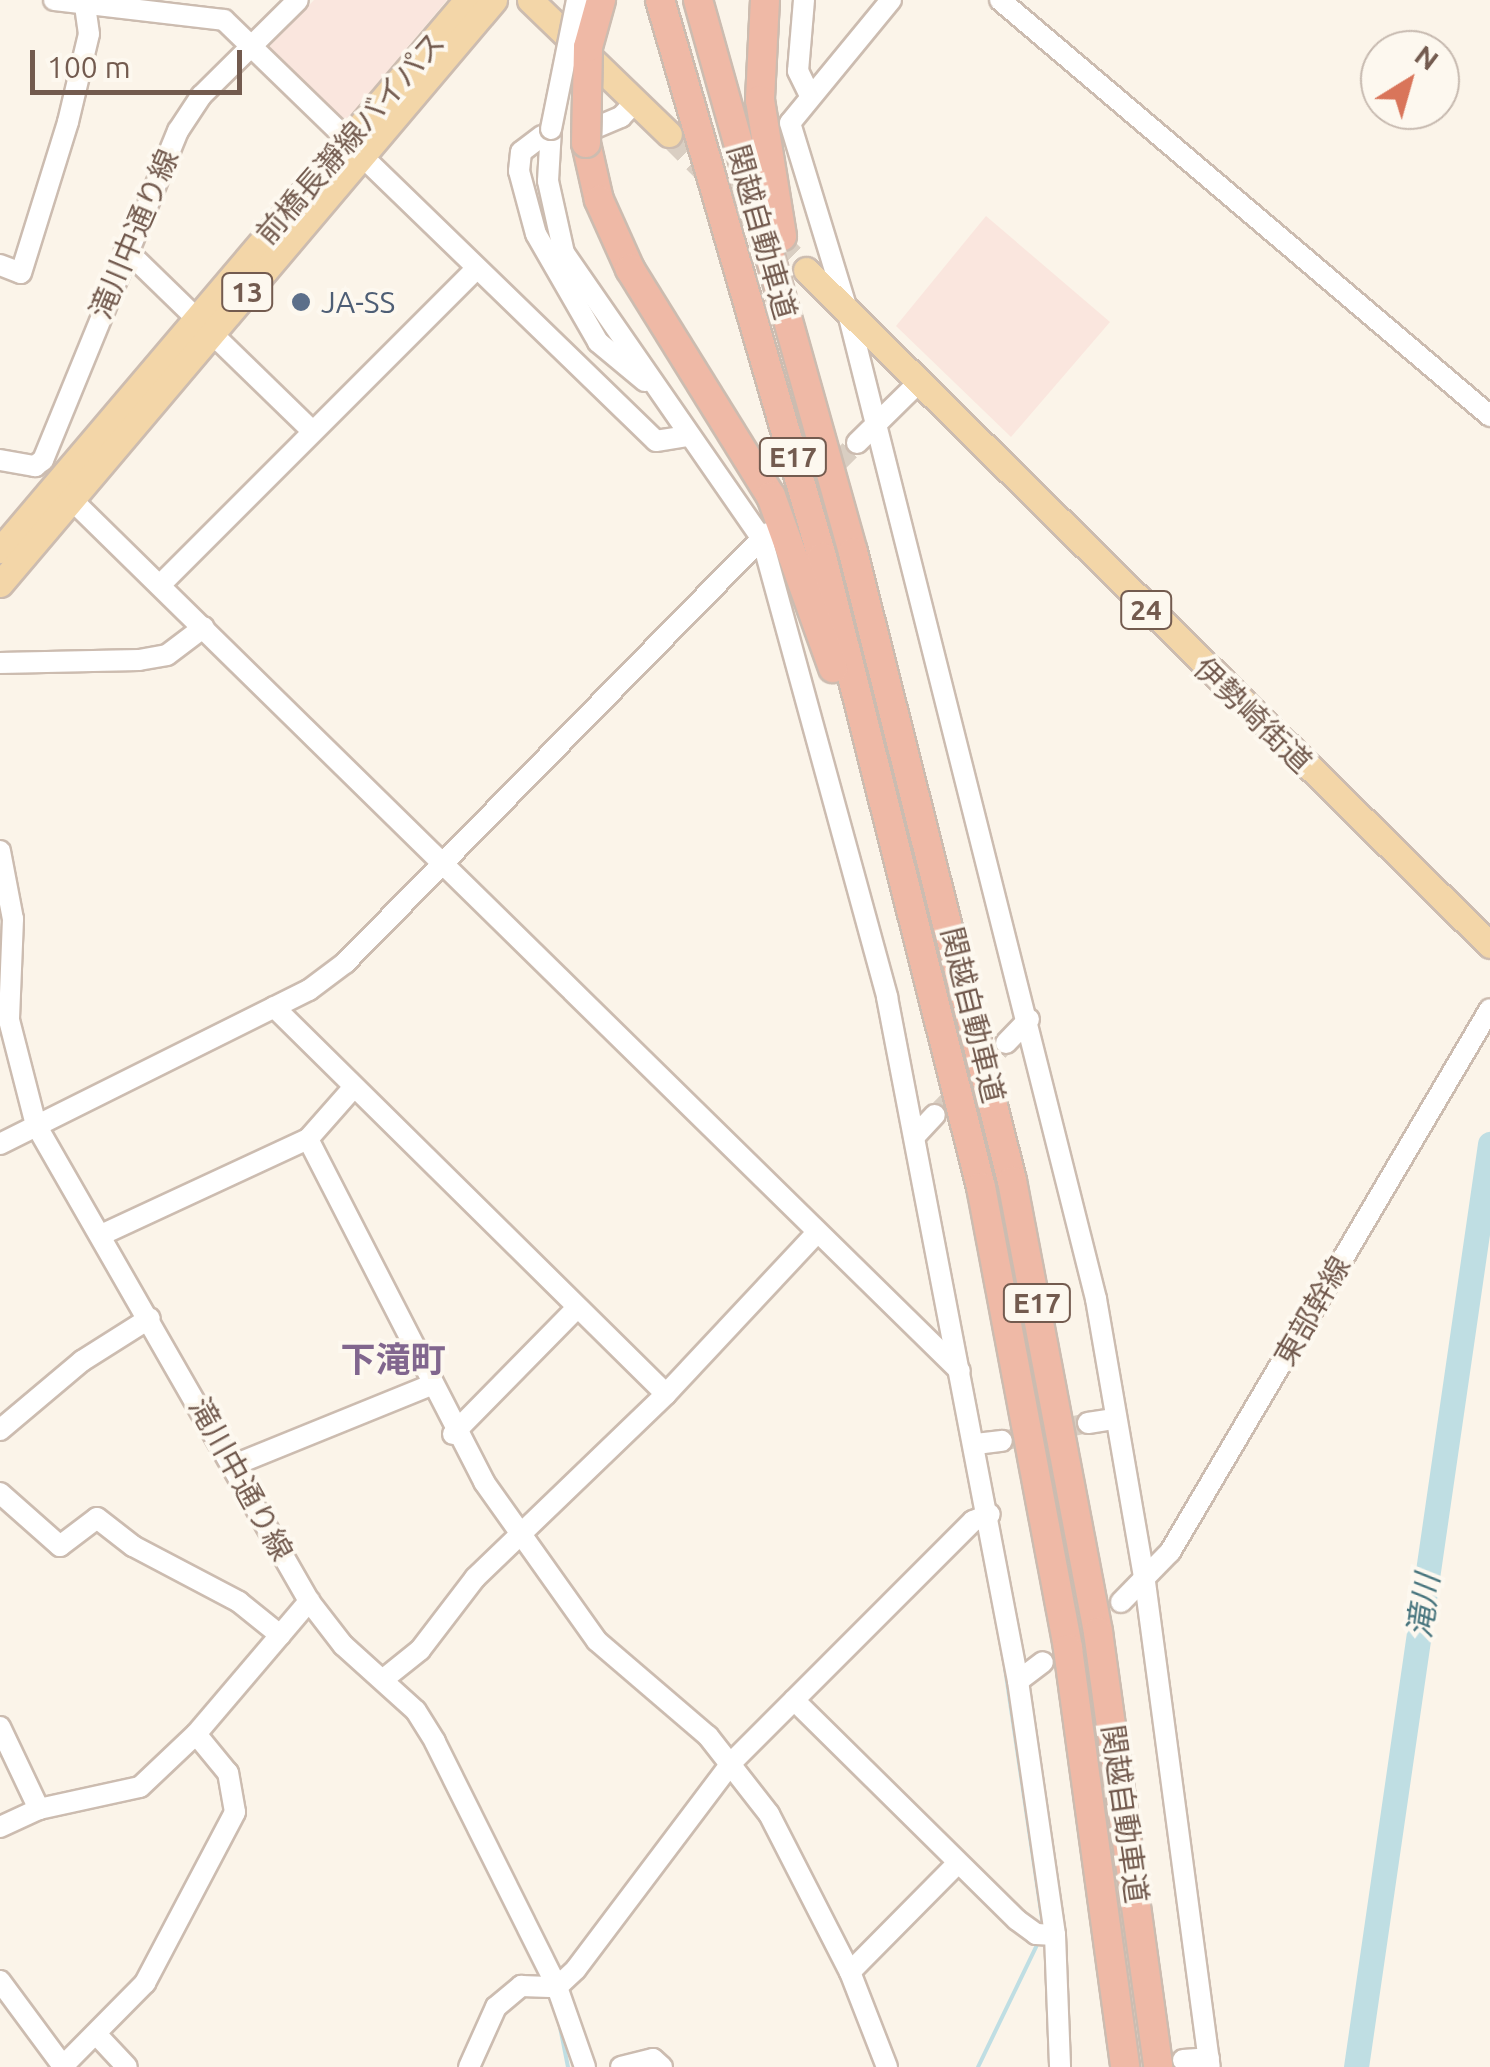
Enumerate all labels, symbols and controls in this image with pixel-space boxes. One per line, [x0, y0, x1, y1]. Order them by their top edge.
street label: 前橋長瀞線バイパス [248, 24, 452, 252]
scale bar [35, 30, 248, 92]
north arrow [1360, 30, 1460, 130]
text: N [1409, 39, 1445, 76]
text: 100 m [47, 50, 131, 84]
street label: 関越自動車道 [720, 141, 804, 323]
street label: 滝川中通り線 [82, 144, 186, 324]
road number: 13 [220, 269, 274, 315]
place label: JA-SS [321, 284, 395, 320]
marker: JA-SS [290, 291, 312, 313]
road number: E17 [758, 434, 828, 480]
road number: 24 [1118, 587, 1174, 633]
street label: 伊勢崎街道 [1187, 650, 1319, 780]
street label: 関越自動車道 [934, 923, 1012, 1107]
street label: 東部幹線 [1266, 1250, 1358, 1372]
road number: E17 [1002, 1280, 1072, 1326]
district label: 下滝町 [341, 1338, 445, 1380]
street label: 滝川中通り線 [182, 1392, 300, 1566]
water label: 滝川 [1400, 1572, 1446, 1640]
street label: 関越自動車道 [1095, 1722, 1155, 1906]

